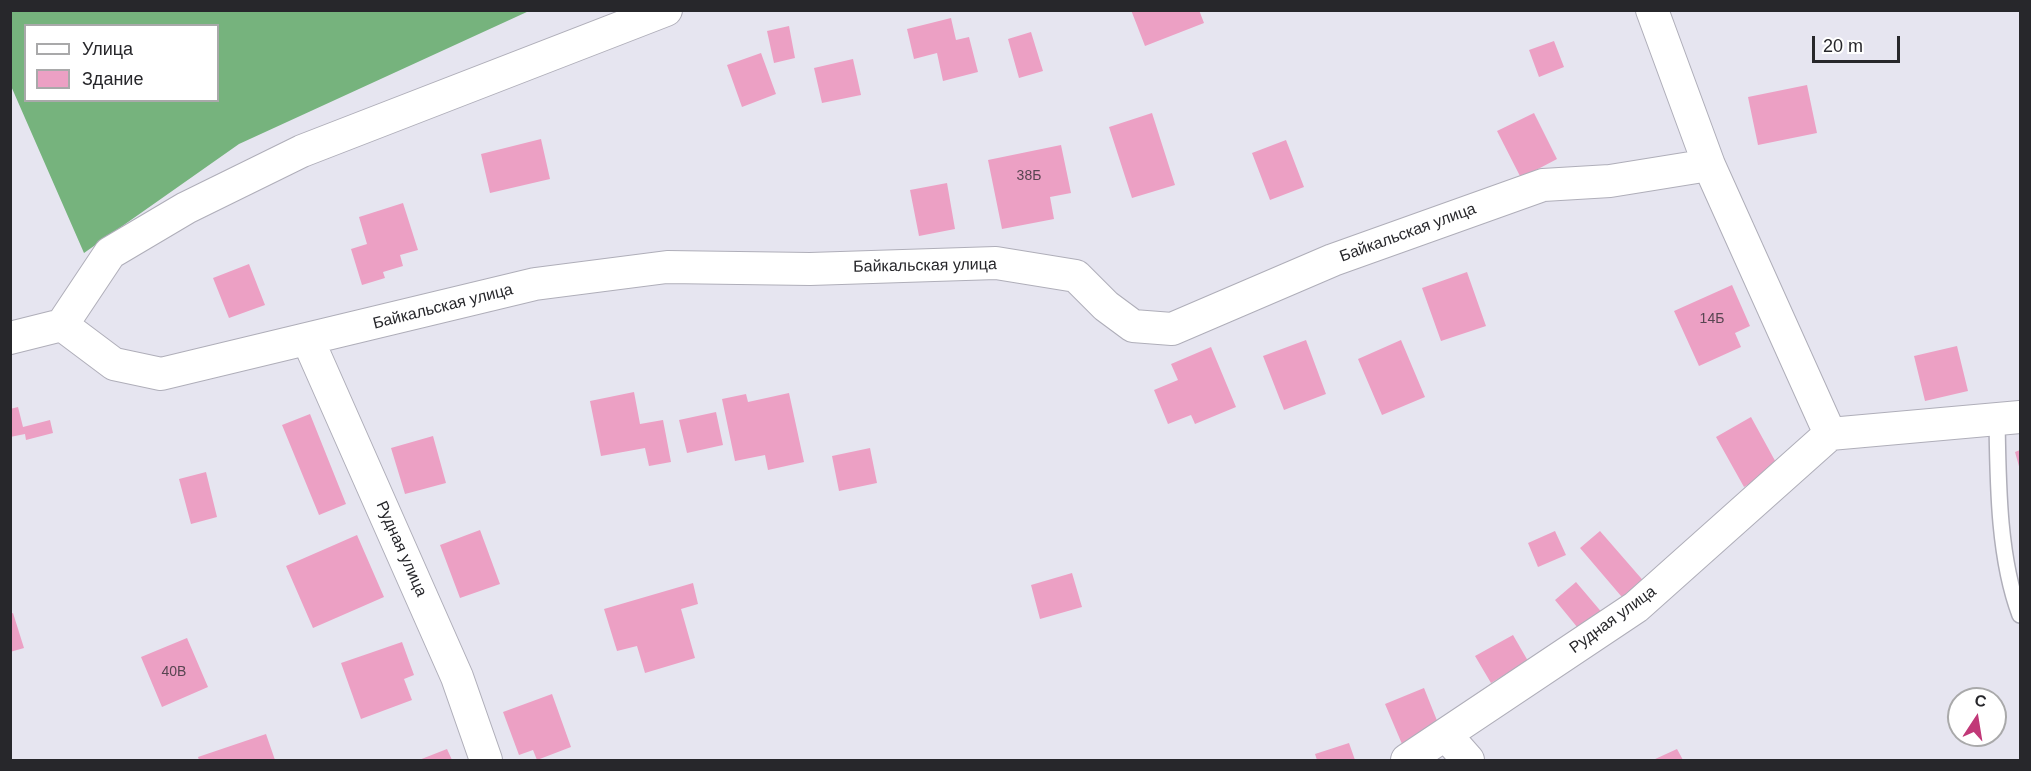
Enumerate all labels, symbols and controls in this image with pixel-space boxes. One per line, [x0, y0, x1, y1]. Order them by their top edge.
legend [24, 24, 219, 102]
scale bar [1815, 24, 1904, 62]
text: 20 m [1823, 36, 1863, 56]
text: Улица [82, 39, 133, 59]
text: Здание [82, 69, 143, 89]
house number: 38Б [1017, 168, 1041, 184]
street label: Байкальская улица [1337, 199, 1479, 267]
street label: Байкальская улица [853, 255, 997, 277]
street label: Байкальская улица [371, 280, 515, 334]
house number: 14Б [1700, 311, 1724, 327]
street label: Рудная улица [371, 498, 431, 600]
street label: Рудная улица [1566, 582, 1660, 658]
house number: 40В [162, 664, 186, 680]
north arrow [1947, 687, 2007, 747]
text: С [1973, 691, 1988, 710]

